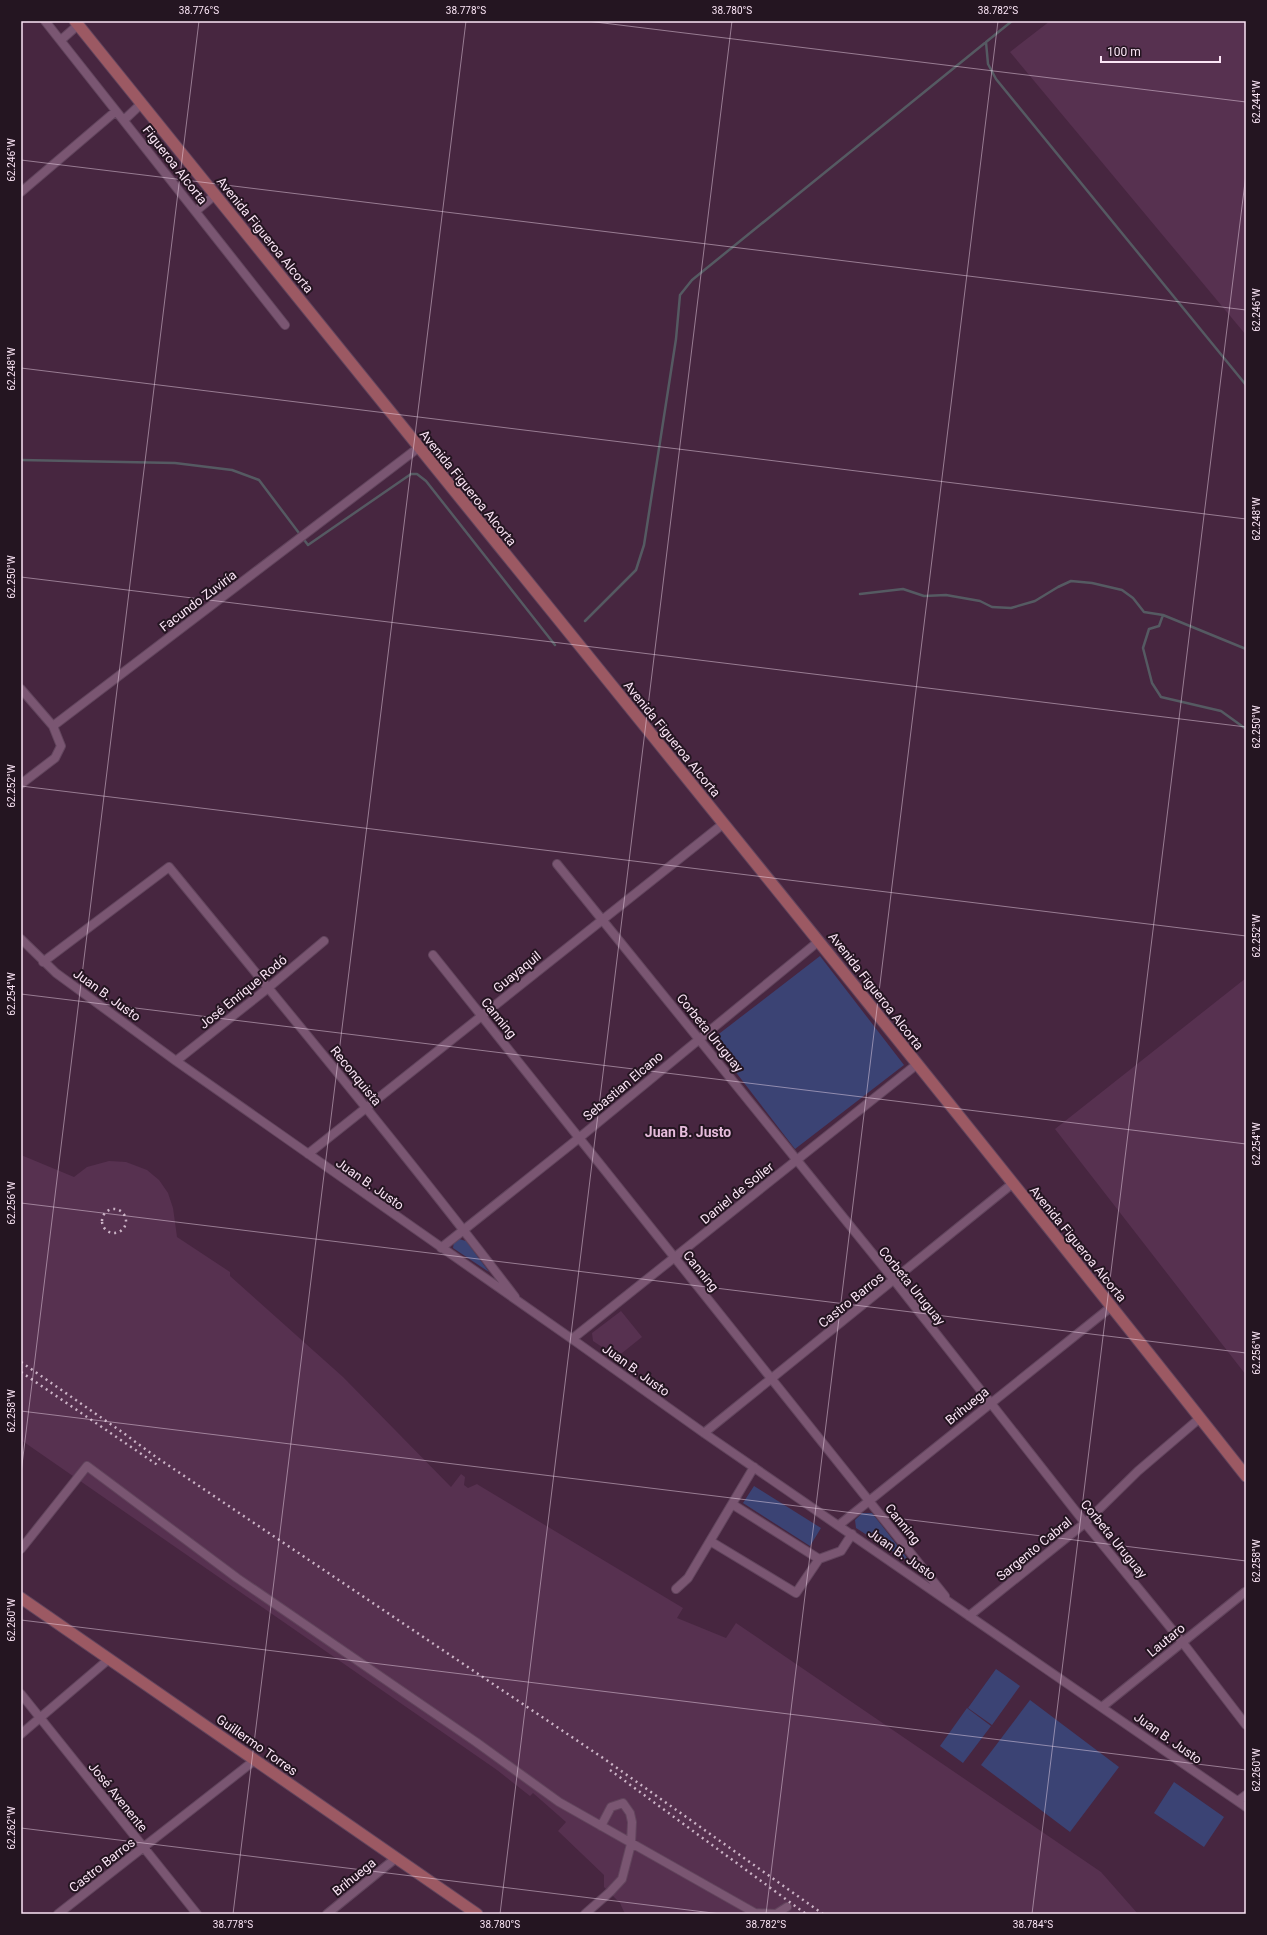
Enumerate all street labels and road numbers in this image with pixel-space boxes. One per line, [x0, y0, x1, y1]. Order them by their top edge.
street label: Figueroa Alcorta [140, 123, 210, 207]
street label: Avenida Figueroa Alcorta [214, 174, 316, 296]
street label: Avenida Figueroa Alcorta [417, 427, 519, 549]
street label: Facundo Zuviría [157, 567, 239, 635]
street label: Avenida Figueroa Alcorta [621, 678, 723, 800]
street label: Avenida Figueroa Alcorta [826, 929, 926, 1053]
street label: Guayaquil [490, 948, 544, 996]
street label: José Enrique Rodó [196, 952, 290, 1032]
street label: Juan B. Justo [71, 966, 143, 1024]
street label: Corbeta Uruguay [674, 991, 746, 1075]
street label: Canning [478, 995, 520, 1041]
street label: Reconquista [327, 1043, 385, 1109]
street label: Sebastian Elcano [580, 1048, 666, 1124]
street label: Juan B. Justo [333, 1155, 407, 1213]
street label: Daniel de Solier [698, 1159, 777, 1227]
street label: Avenida Figueroa Alcorta [1027, 1183, 1129, 1305]
street label: Corbeta Uruguay [876, 1244, 948, 1328]
street label: Canning [680, 1248, 722, 1294]
street label: Castro Barros [815, 1269, 887, 1331]
street label: Juan B. Justo [600, 1341, 672, 1399]
street label: Brihuega [942, 1384, 992, 1428]
street label: Corbeta Uruguay [1078, 1497, 1150, 1581]
street label: Canning [882, 1501, 924, 1547]
street label: Sargento Cabral [993, 1514, 1075, 1584]
street label: Juan B. Justo [865, 1525, 939, 1583]
street label: Lautaro [1144, 1620, 1188, 1660]
street label: Juan B. Justo [1131, 1709, 1205, 1767]
street label: Guillermo Torres [214, 1711, 301, 1779]
street label: José Avenente [85, 1759, 151, 1835]
street label: Castro Barros [66, 1834, 138, 1895]
street label: Brihuega [329, 1855, 379, 1899]

